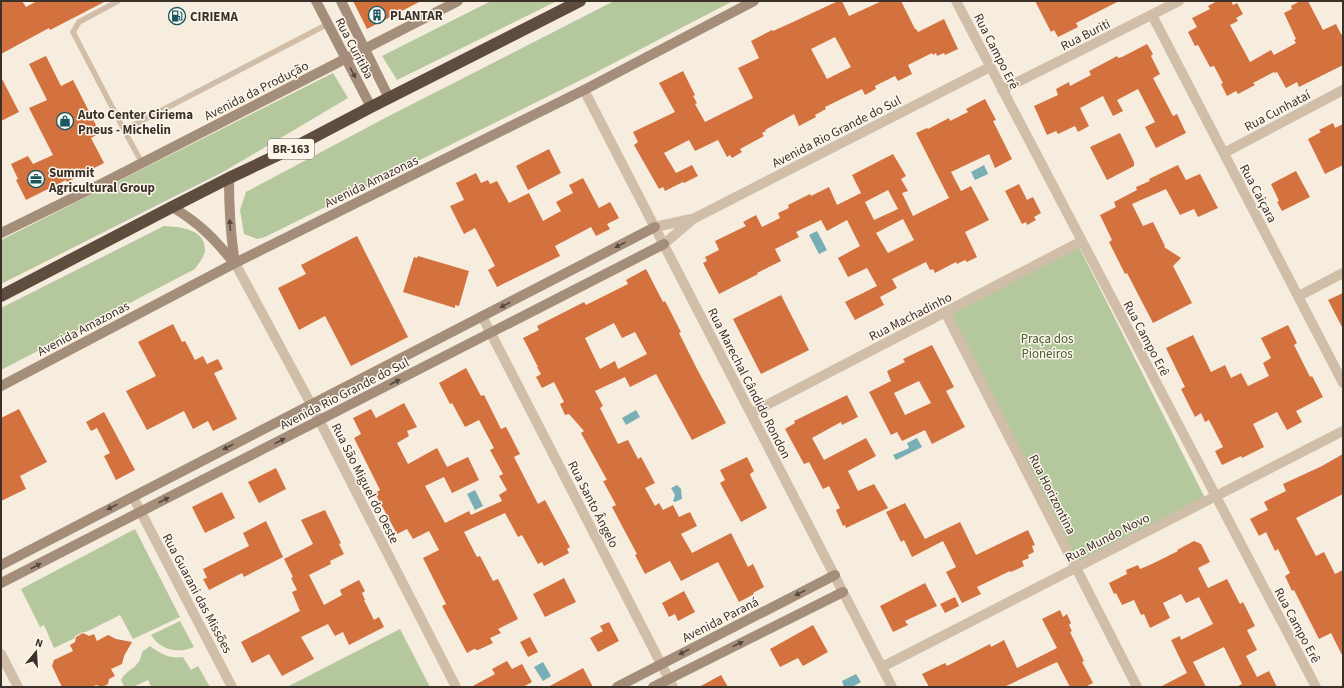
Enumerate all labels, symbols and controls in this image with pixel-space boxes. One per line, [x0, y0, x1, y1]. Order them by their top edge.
building icon: PLANTAR [367, 5, 387, 25]
fuel station icon: CIRIEMA [167, 6, 187, 26]
place label: PLANTAR [390, 7, 443, 25]
place label: CIRIEMA [190, 8, 238, 26]
street label: Rua Campo Erê [969, 10, 1023, 92]
street label: Rua Curitiba [330, 15, 378, 82]
street label: Rua Buriti [1057, 15, 1113, 55]
street label: Avenida da Produção [201, 57, 312, 125]
one-way arrow [350, 67, 357, 79]
street label: Rua Cunhataí [1241, 86, 1314, 136]
street label: Avenida Rio Grande do Sul [769, 91, 904, 172]
place label: Auto Center Ciriema Pneus - Michelin [77, 106, 193, 139]
shop icon: Auto Center Ciriema Pneus - Michelin [55, 111, 75, 131]
road number: BR-163 [268, 139, 314, 159]
street label: Avenida Amazonas [322, 151, 422, 212]
street label: Rua Caiçara [1235, 161, 1281, 226]
place label: Summit Agricultural Group [48, 164, 155, 197]
office icon: Summit Agricultural Group [26, 169, 46, 189]
one-way arrow [226, 219, 233, 231]
one-way arrow [615, 242, 626, 248]
street label: Rua Machadinho [866, 288, 955, 346]
street label: Avenida Amazonas [34, 297, 133, 361]
street label: Rua Campo Erê [1119, 298, 1174, 379]
one-way arrow [499, 301, 511, 308]
street label: Rua Marechal Cândido Rondon [703, 305, 795, 462]
park label: Praça dos Pioneiros [1021, 330, 1074, 363]
street label: Avenida Rio Grande do Sul [277, 353, 412, 434]
one-way arrow [390, 379, 401, 385]
street label: Rua São Miguel do Oeste [327, 420, 403, 547]
one-way arrow [274, 438, 285, 444]
one-way arrow [222, 444, 233, 451]
street label: Rua Horizontina [1024, 451, 1080, 538]
street label: Rua Santo Ângelo [563, 458, 623, 551]
one-way arrow [158, 497, 170, 503]
one-way arrow [106, 504, 118, 511]
street label: Rua Mundo Novo [1062, 509, 1153, 567]
street label: Rua Guarani das Missões [158, 530, 237, 657]
one-way arrow [30, 562, 41, 569]
street label: Rua Campo Erê [1270, 585, 1325, 666]
one-way arrow [794, 590, 806, 596]
street label: Avenida Paraná [679, 593, 762, 647]
north arrow [16, 632, 56, 672]
text: N [33, 635, 45, 651]
one-way arrow [732, 641, 743, 648]
one-way arrow [679, 649, 690, 655]

